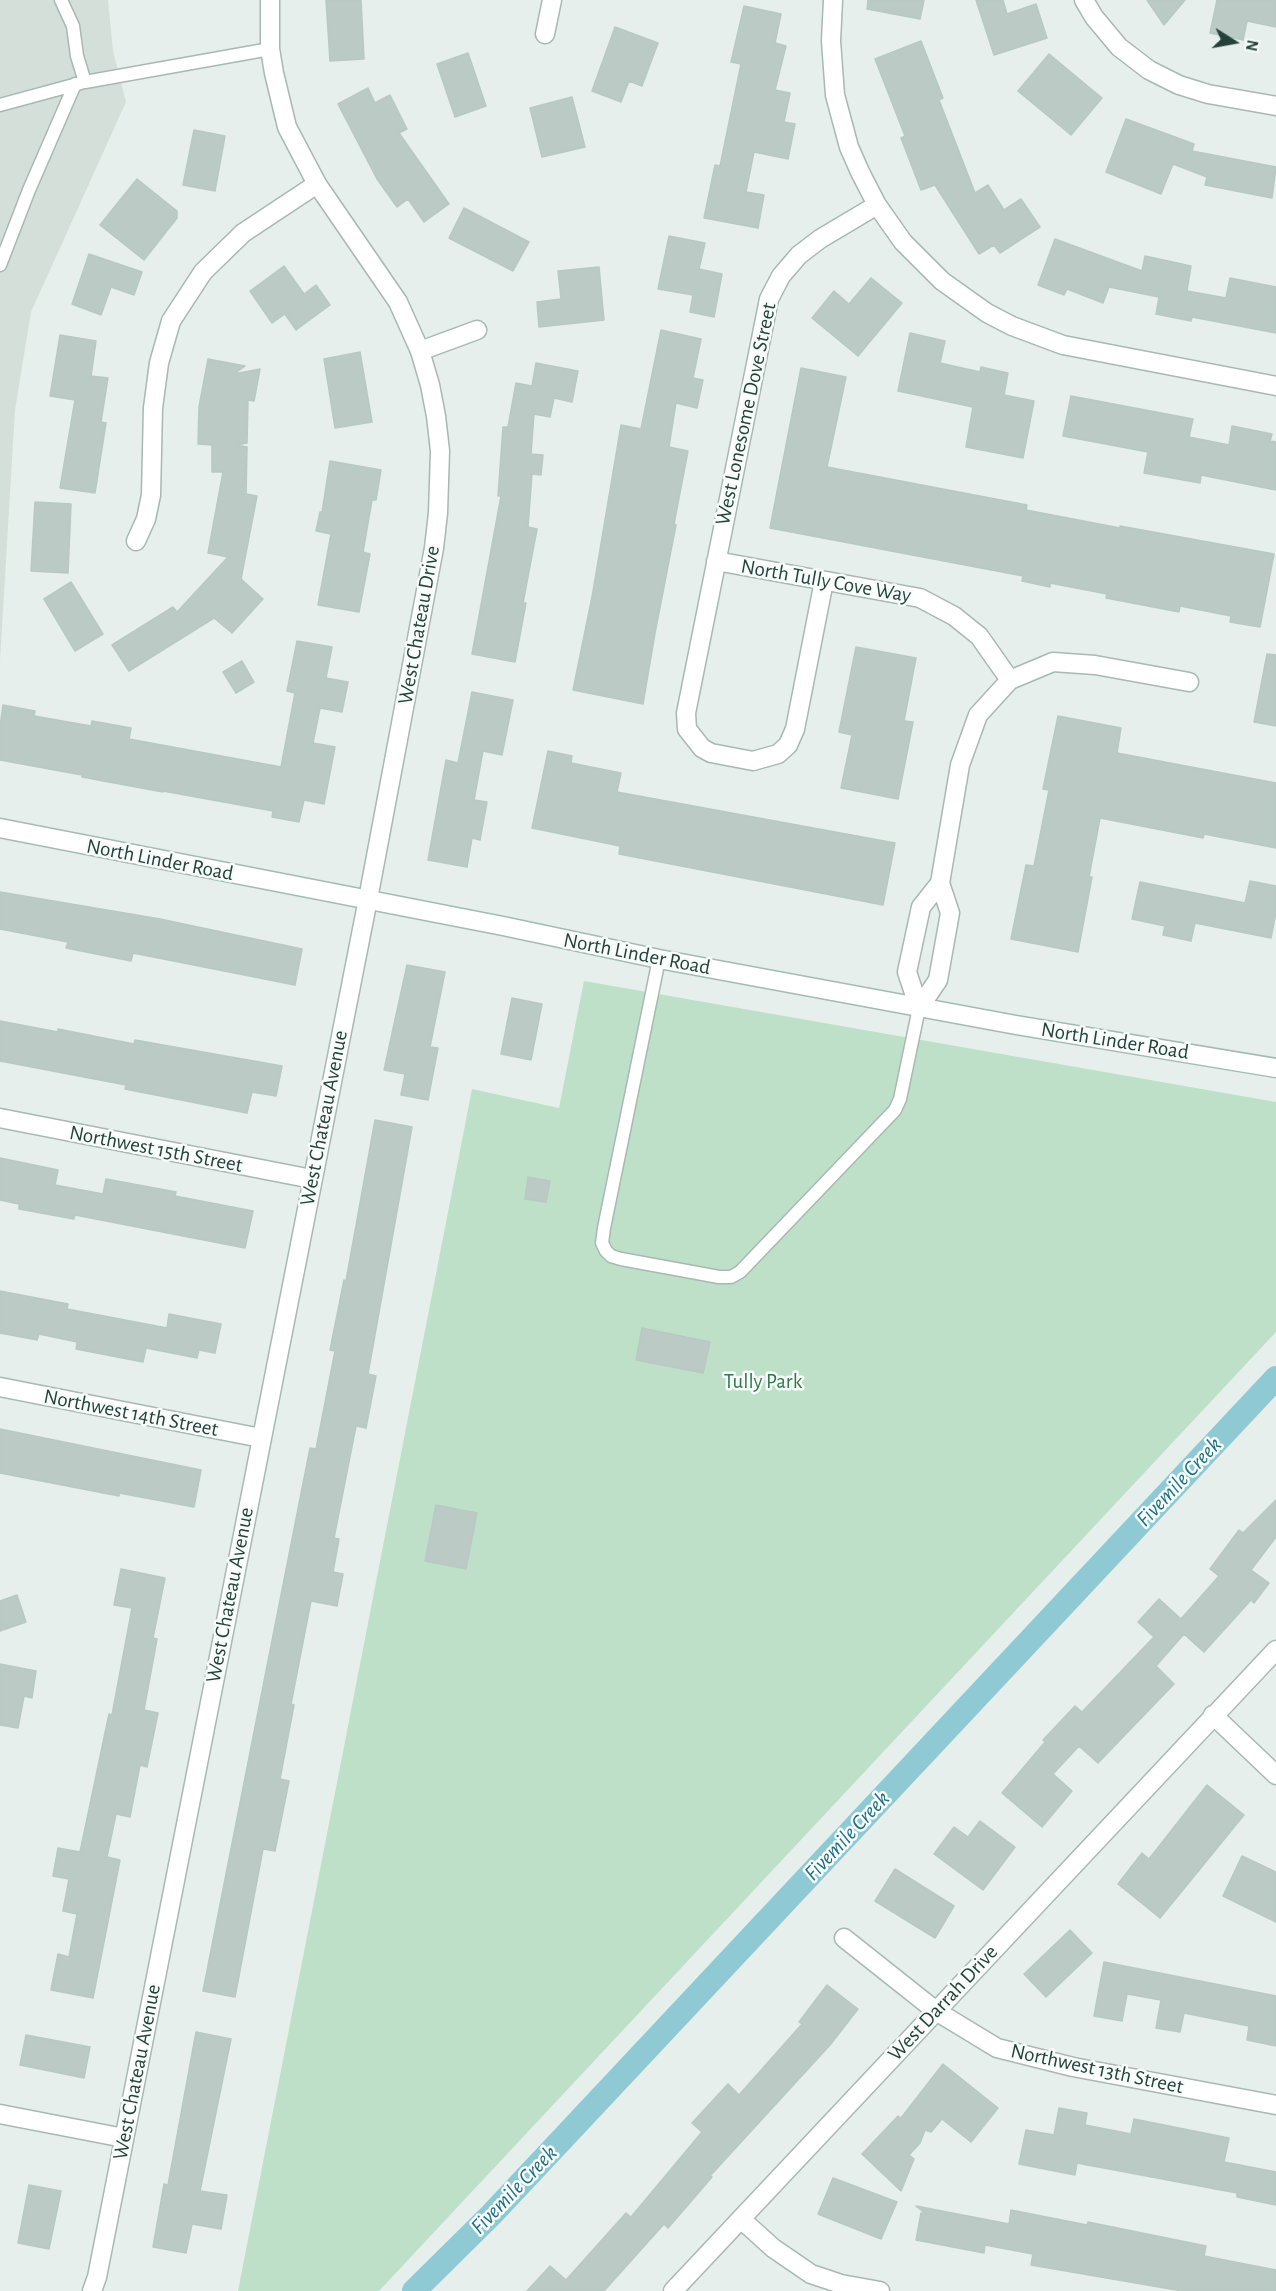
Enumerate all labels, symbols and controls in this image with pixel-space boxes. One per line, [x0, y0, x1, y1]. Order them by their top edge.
north arrow [1204, 12, 1264, 72]
text: N [1243, 38, 1261, 52]
street label: West Lonesome Dove Street [710, 300, 782, 528]
street label: West Chateau Drive [393, 544, 445, 706]
street label: North Tully Cove Way [739, 554, 913, 608]
street label: North Linder Road [84, 833, 236, 887]
street label: North Linder Road [561, 927, 713, 981]
street label: North Linder Road [1039, 1017, 1191, 1065]
street label: West Chateau Avenue [295, 1028, 353, 1208]
street label: Northwest 15th Street [67, 1120, 245, 1178]
park label: Tully Park [724, 1369, 802, 1395]
street label: Northwest 14th Street [42, 1384, 220, 1442]
water label: Fivemile Creek [1131, 1432, 1227, 1532]
street label: West Chateau Avenue [201, 1505, 259, 1685]
water label: Fivemile Creek [799, 1786, 895, 1886]
street label: West Darrah Drive [883, 1940, 1003, 2066]
street label: West Chateau Avenue [108, 1982, 166, 2162]
street label: Northwest 13th Street [1008, 2038, 1186, 2100]
water label: Fivemile Creek [465, 2140, 563, 2240]

